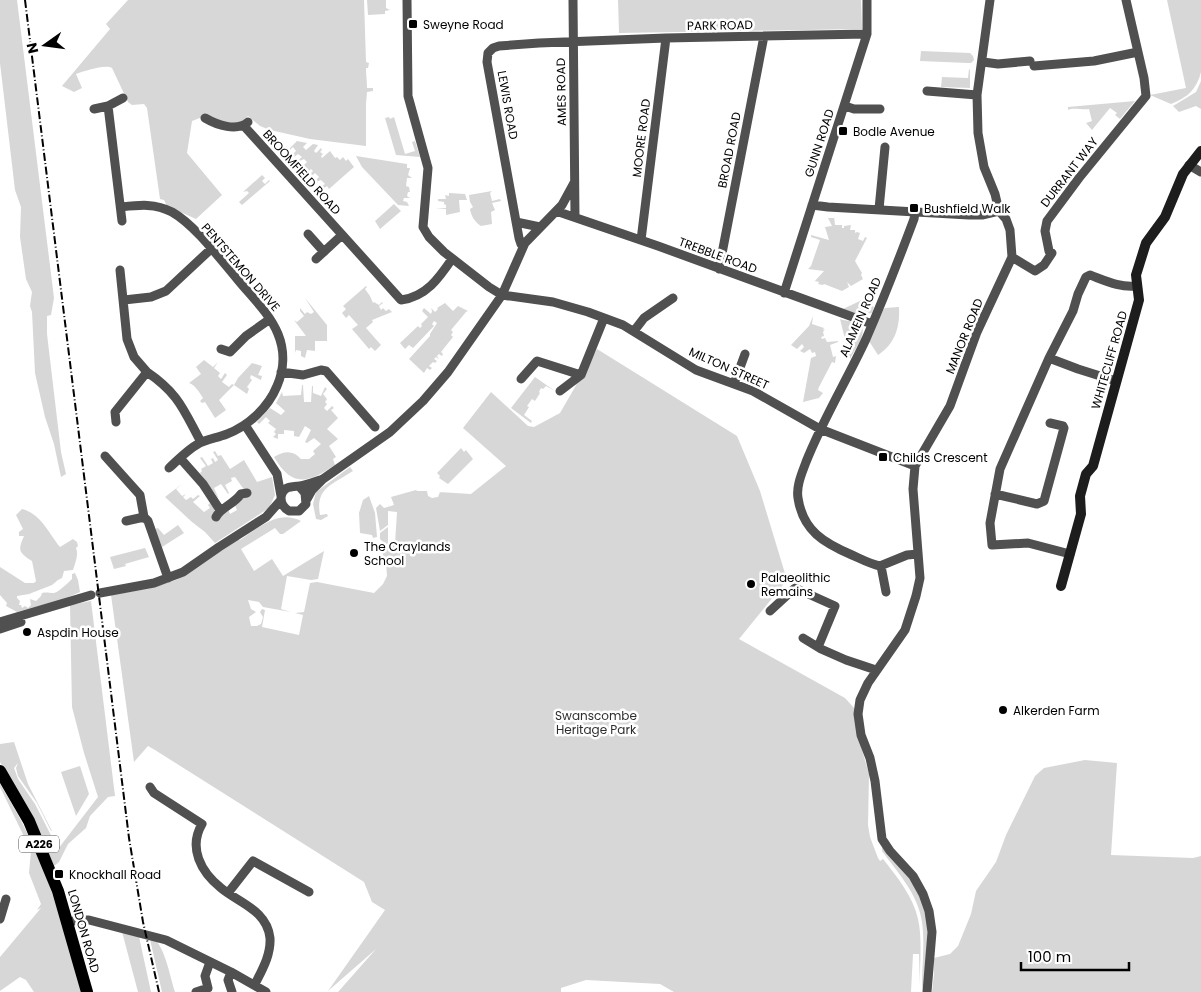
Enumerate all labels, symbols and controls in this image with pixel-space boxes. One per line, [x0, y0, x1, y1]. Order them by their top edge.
place label: Sweyne Road [423, 16, 504, 33]
street label: PARK ROAD [687, 16, 753, 34]
marker: Sweyne Road [407, 18, 419, 30]
north arrow [20, 20, 70, 70]
text: N [21, 41, 43, 56]
street label: AMES ROAD [552, 58, 570, 126]
street label: LEWIS ROAD [494, 69, 522, 141]
street label: MOORE ROAD [628, 98, 654, 178]
street label: GUNN ROAD [800, 107, 838, 179]
street label: BROAD ROAD [713, 111, 745, 189]
place label: Bodle Avenue [853, 123, 935, 140]
marker: Bodle Avenue [837, 125, 849, 137]
street label: BROOMFIELD ROAD [259, 126, 345, 218]
street label: DURRANT WAY [1036, 134, 1102, 210]
place label: Bushfield Walk [924, 200, 1011, 217]
marker: Bushfield Walk [908, 202, 920, 214]
street label: PENTSTEMON DRIVE [198, 219, 284, 315]
street label: TREBBLE ROAD [676, 233, 760, 277]
street label: ALAMEIN ROAD [835, 274, 885, 360]
street label: MANOR ROAD [941, 296, 987, 376]
street label: WHITECLIFF ROAD [1087, 309, 1131, 411]
street label: MILTON STREET [686, 343, 772, 393]
place label: Childs Crescent [893, 449, 988, 466]
marker: Childs Crescent [877, 451, 889, 463]
place label: The Craylands School [364, 538, 451, 569]
marker: The Craylands School [348, 547, 360, 559]
place label: Palaeolithic Remains [761, 569, 830, 600]
marker: Palaeolithic Remains [745, 578, 757, 590]
place label: Aspdin House [37, 624, 119, 641]
marker: Aspdin House [21, 626, 33, 638]
place label: Alkerden Farm [1013, 702, 1100, 719]
marker: Alkerden Farm [997, 704, 1009, 716]
park label: Swanscombe Heritage Park [555, 707, 637, 738]
road number: A226 [19, 836, 59, 852]
place label: Knockhall Road [69, 866, 161, 883]
marker: Knockhall Road [53, 868, 65, 880]
street label: LONDON ROAD [64, 887, 104, 975]
scale bar [1021, 940, 1128, 972]
text: 100 m [1028, 946, 1071, 967]

